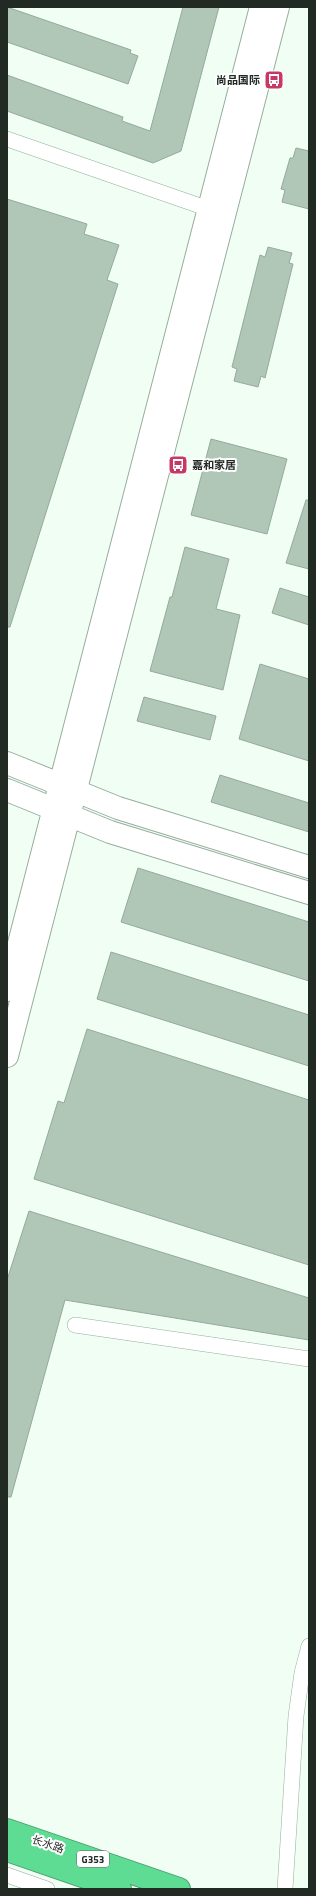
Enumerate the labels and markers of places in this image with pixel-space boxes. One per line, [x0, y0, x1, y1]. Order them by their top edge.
bus stop icon: 尚品国际 [263, 69, 285, 91]
place label: 尚品国际 [216, 72, 260, 88]
bus stop icon: 嘉和家居 [167, 454, 189, 476]
place label: 嘉和家居 [192, 457, 236, 473]

